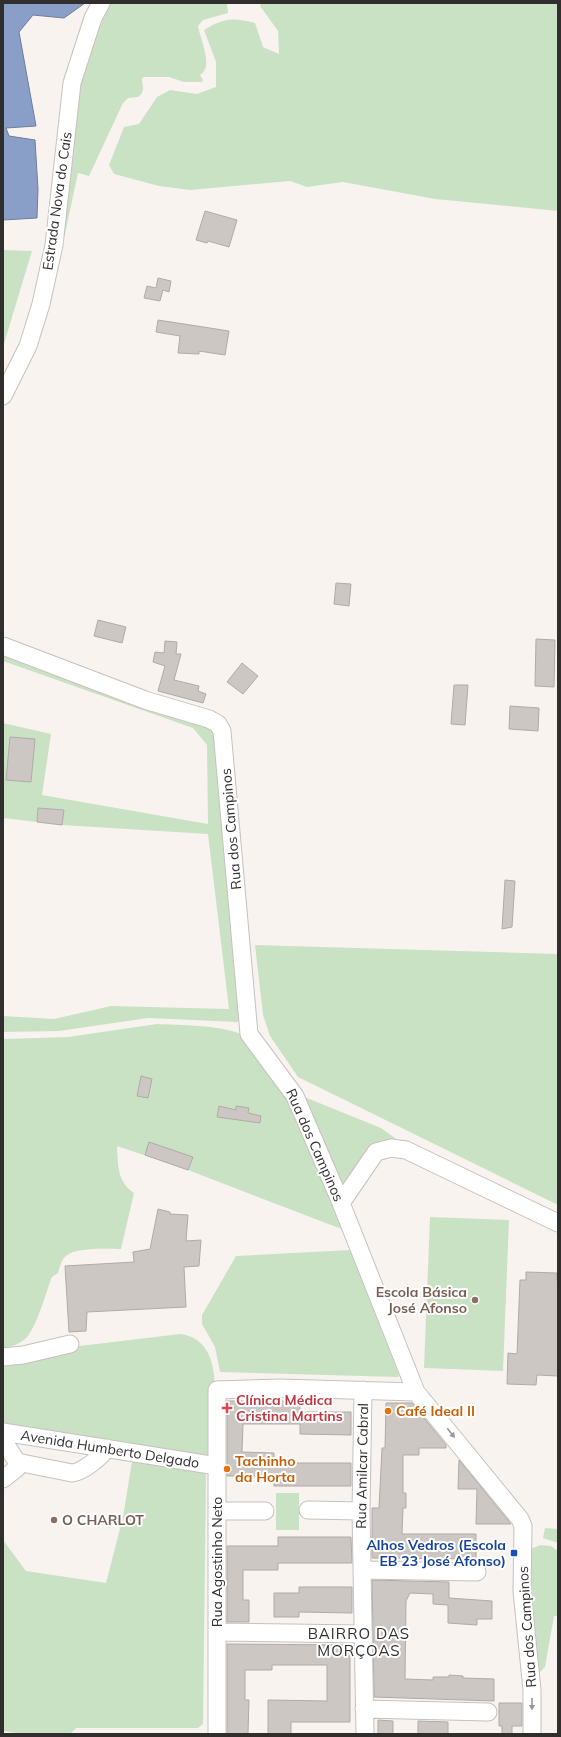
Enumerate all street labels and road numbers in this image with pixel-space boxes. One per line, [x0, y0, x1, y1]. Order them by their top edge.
street label: Estrada Nova do Cais [38, 131, 76, 271]
street label: Rua dos Campinos [217, 768, 245, 890]
street label: Rua dos Campinos [282, 1086, 348, 1204]
street label: Rua Amilcar Cabral [352, 1403, 372, 1529]
street label: Avenida Humberto Delgado [19, 1426, 201, 1472]
street label: Rua Agostinho Neto [208, 1497, 226, 1627]
street label: Rua dos Campinos [514, 1566, 540, 1688]

